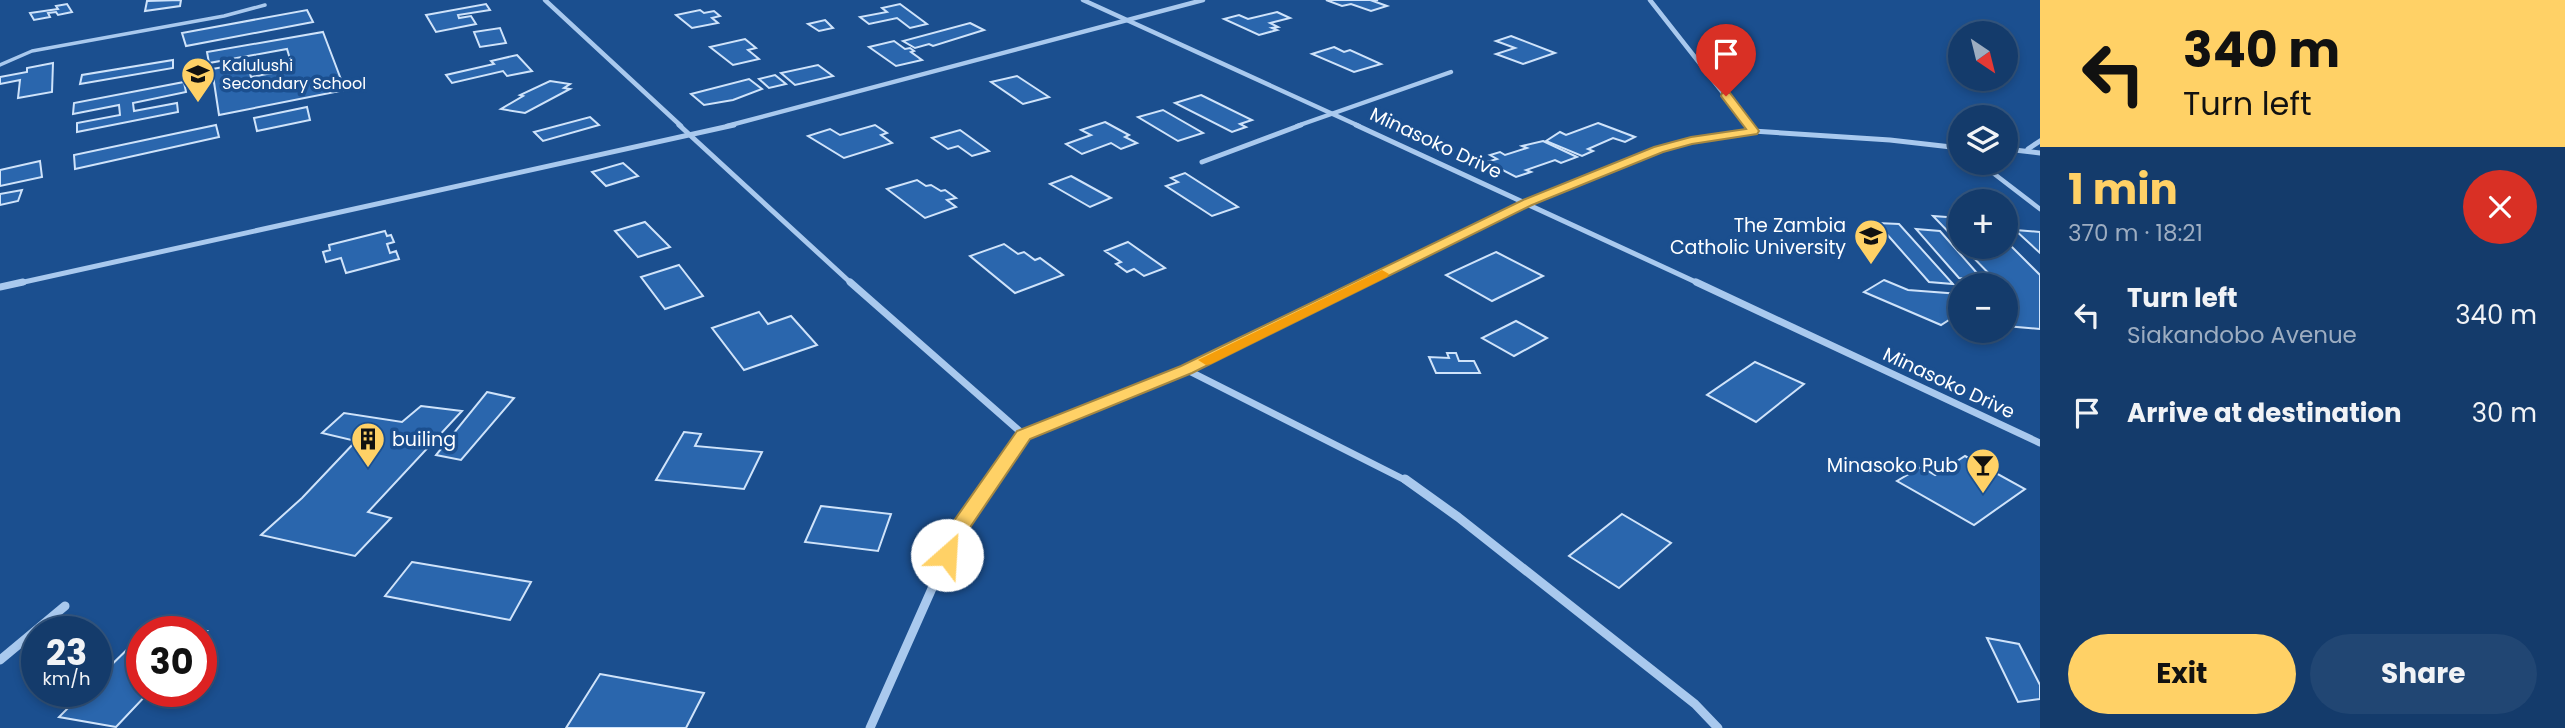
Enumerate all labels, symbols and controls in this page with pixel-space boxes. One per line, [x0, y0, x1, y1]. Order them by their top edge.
text: 340 m [2183, 16, 2340, 84]
north arrow [1948, 21, 2018, 91]
map controls [1948, 21, 2018, 343]
pin [1696, 24, 1756, 96]
icon: left [2068, 28, 2159, 119]
icon: arrive [1707, 35, 1745, 73]
place label: Kalulushi Secondary School [222, 54, 366, 95]
school or university icon: Kalulushi Secondary School [179, 55, 217, 104]
text: Turn left [2183, 81, 2312, 126]
street label: Minasoko Drive [1366, 101, 1506, 185]
button: layers [1948, 105, 2018, 175]
text: 1 min [2068, 160, 2178, 219]
button: close [2463, 170, 2537, 244]
button: + [1948, 189, 2018, 259]
place label: The Zambia Catholic University [1670, 212, 1846, 261]
school or university icon: The Zambia Catholic University [1852, 217, 1890, 266]
text: 370 m · 18:21 [2068, 217, 2203, 249]
button: − [1948, 273, 2018, 343]
text: Turn left [2127, 280, 2238, 316]
icon: left [2068, 296, 2106, 334]
text: 340 m [2455, 297, 2537, 333]
text: Siakandobo Avenue [2127, 319, 2357, 351]
street label: Minasoko Drive [1879, 341, 2019, 425]
icon: arrive [2068, 394, 2106, 432]
text: Arrive at destination [2127, 395, 2402, 431]
text: 30 m [2472, 395, 2537, 431]
building icon: builing [349, 420, 387, 469]
place label: builing [392, 426, 456, 453]
bar icon: Minasoko Pub [1964, 446, 2002, 495]
place label: Minasoko Pub [1827, 452, 1958, 479]
position arrow [910, 518, 984, 592]
speed limit sign: 30 [126, 616, 217, 707]
text: 23 [46, 628, 87, 677]
button: Exit [2068, 634, 2296, 714]
button: Share [2310, 634, 2537, 714]
text: km/h [43, 666, 90, 691]

